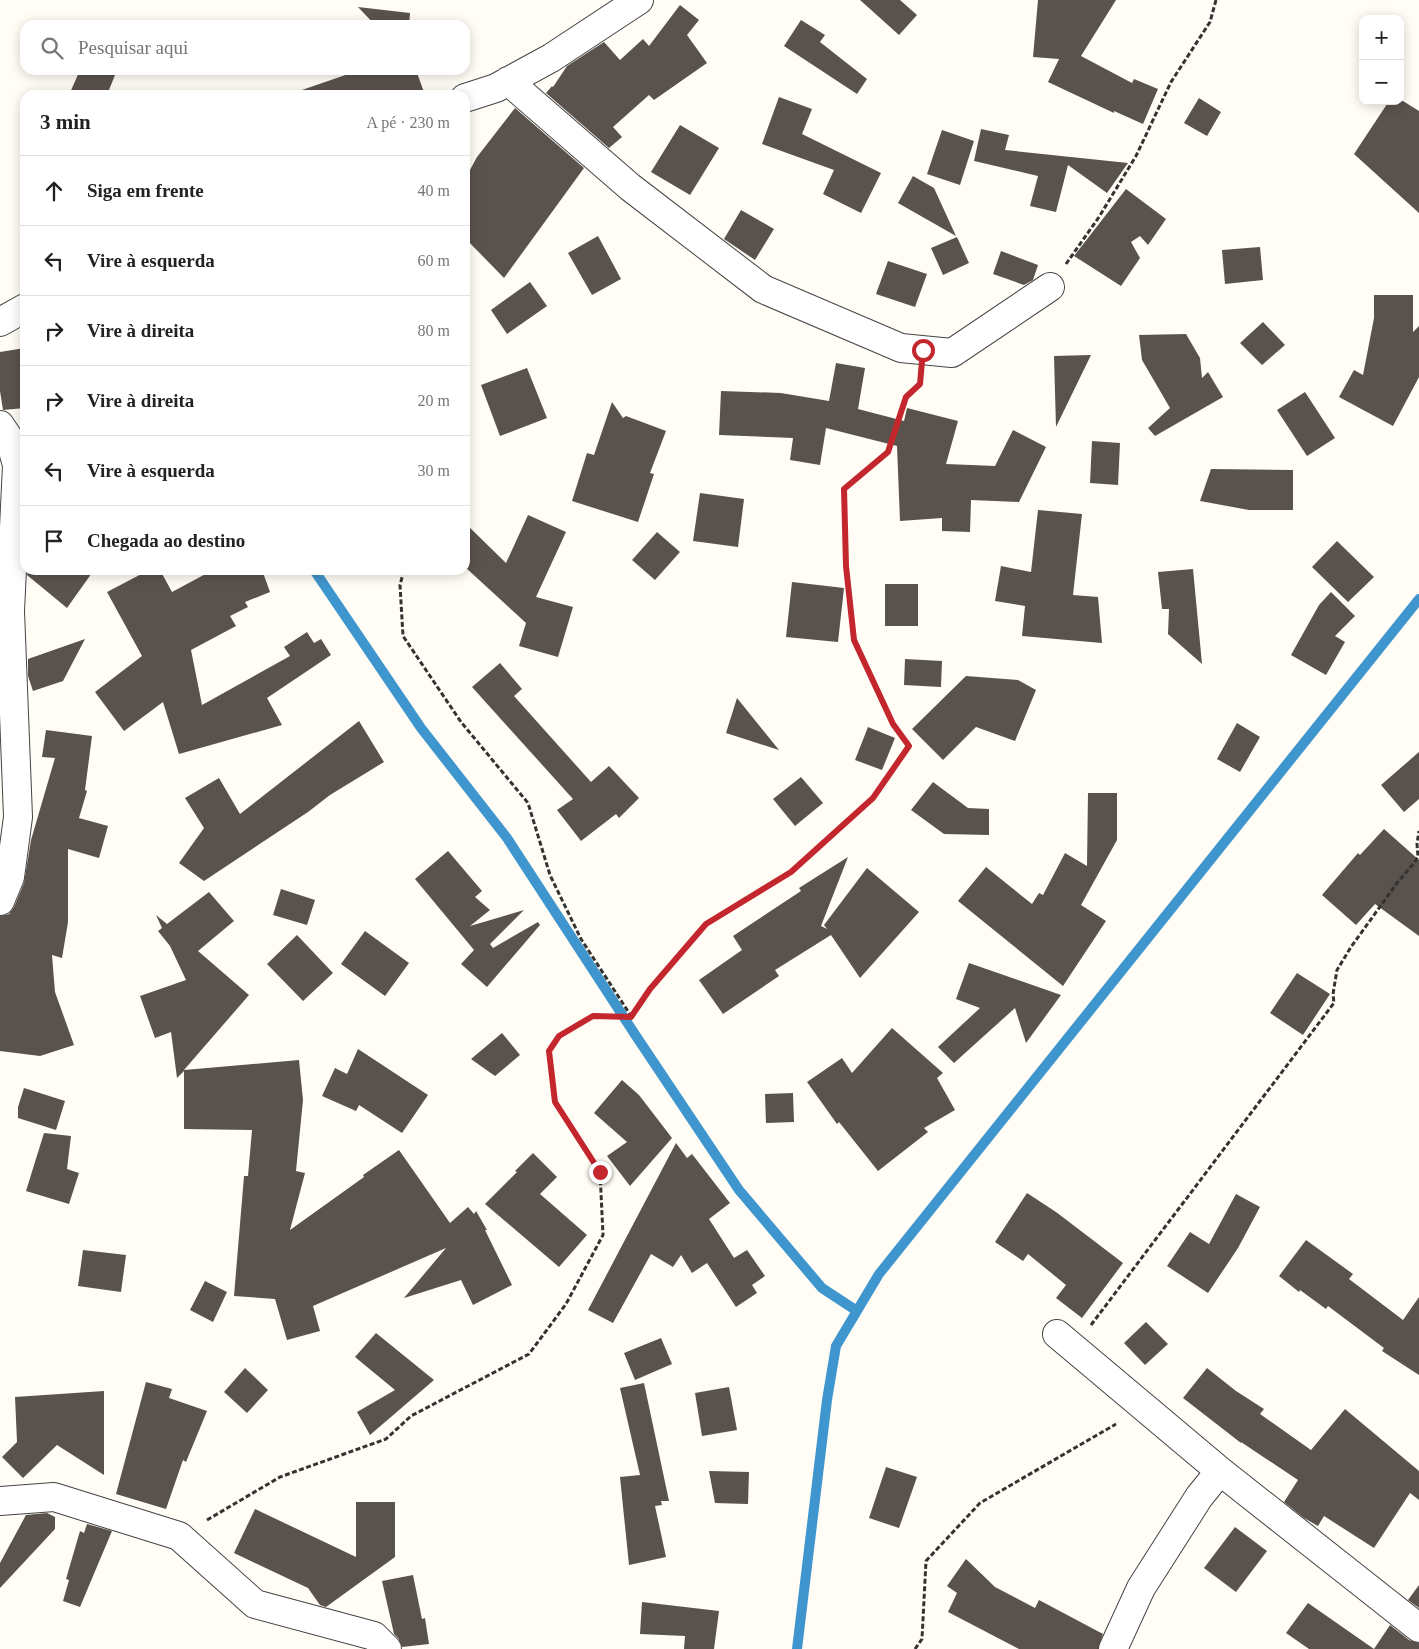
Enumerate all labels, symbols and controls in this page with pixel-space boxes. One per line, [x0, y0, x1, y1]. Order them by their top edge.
map controls [1359, 15, 1404, 105]
button: + [1359, 15, 1404, 60]
search box [20, 20, 470, 75]
icon: search [38, 34, 66, 62]
text: Pesquisar aqui [78, 37, 188, 58]
button: − [1359, 60, 1404, 105]
text: 3 min [40, 110, 91, 134]
text: A pé · 230 m [366, 114, 450, 131]
icon: ahead [40, 177, 68, 205]
text: Siga em frente [87, 180, 204, 201]
text: 40 m [418, 182, 450, 199]
icon: left [40, 247, 68, 275]
text: Vire à esquerda [87, 250, 215, 271]
text: 60 m [418, 252, 450, 269]
icon: right [40, 317, 68, 345]
text: Vire à direita [87, 320, 194, 341]
text: 80 m [418, 322, 450, 339]
route start [912, 339, 935, 362]
icon: right [40, 387, 68, 415]
text: Vire à direita [87, 390, 194, 411]
text: 20 m [418, 392, 450, 409]
icon: left [40, 457, 68, 485]
text: Vire à esquerda [87, 460, 215, 481]
text: 30 m [418, 462, 450, 479]
icon: arrive [40, 527, 68, 555]
text: Chegada ao destino [87, 530, 245, 551]
route end [589, 1161, 612, 1184]

